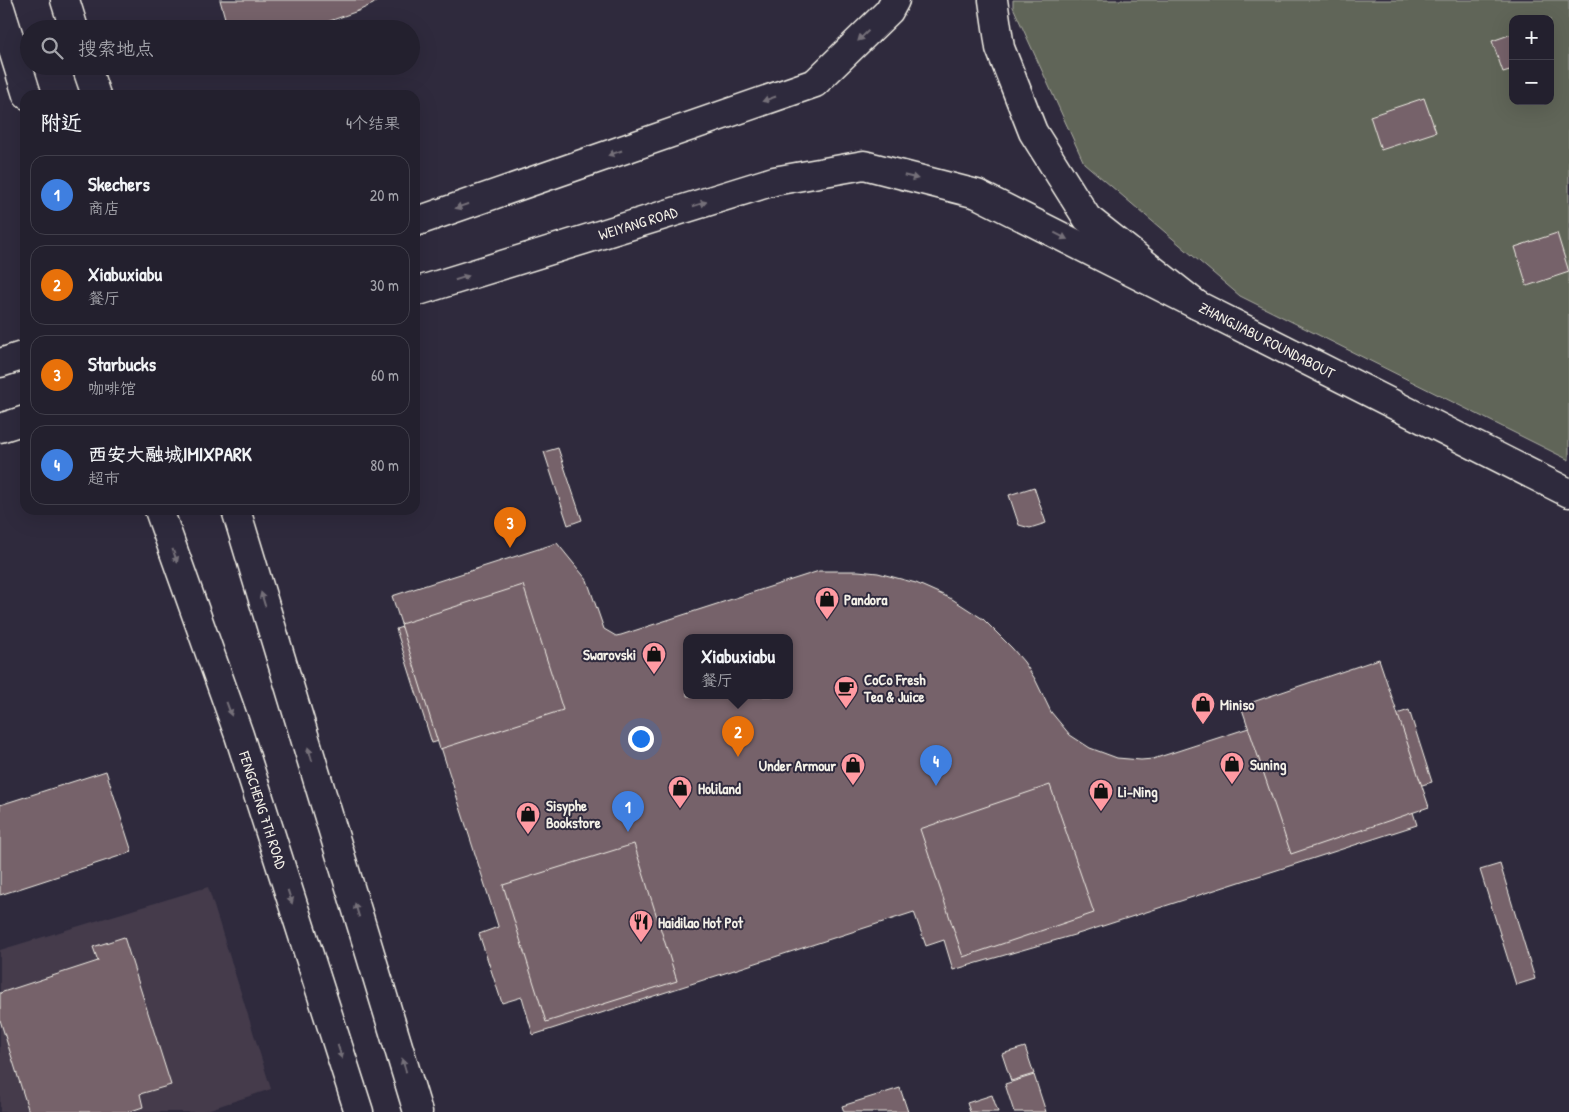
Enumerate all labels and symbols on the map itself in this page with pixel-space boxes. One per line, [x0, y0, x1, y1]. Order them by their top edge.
one-way arrow [857, 30, 869, 42]
one-way arrow [761, 96, 776, 104]
one-way arrow [608, 150, 623, 157]
one-way arrow [903, 173, 918, 181]
one-way arrow [693, 199, 708, 207]
street label: WEIYANG ROAD [596, 201, 681, 245]
one-way arrow [454, 202, 469, 210]
one-way arrow [1054, 232, 1068, 240]
one-way arrow [454, 273, 469, 281]
street label: ZHANGJIABU ROUNDABOUT [1195, 297, 1339, 384]
pin: 3 [494, 507, 526, 548]
one-way arrow [171, 549, 179, 564]
shop icon: Pandora [814, 586, 840, 620]
place label: Pandora [844, 589, 888, 610]
one-way arrow [258, 591, 266, 606]
shop icon: Swarovski [641, 641, 667, 675]
place label: Swarovski [583, 644, 636, 665]
place label: CoCo Fresh Tea & Juice [863, 669, 926, 707]
cafe icon: CoCo Fresh Tea & Juice [833, 675, 859, 709]
shop icon: Miniso [1190, 691, 1216, 725]
place label: Miniso [1220, 694, 1254, 715]
one-way arrow [226, 702, 234, 717]
pin: 2 [722, 716, 754, 757]
your location [628, 726, 654, 752]
pin: 4 [920, 745, 952, 786]
one-way arrow [305, 747, 313, 762]
street label: FENGCHENG 7TH ROAD [234, 748, 292, 872]
shop icon: Suning [1219, 751, 1245, 785]
shop icon: Under Armour [840, 752, 866, 786]
place label: Suning [1250, 754, 1287, 776]
place label: Under Armour [759, 755, 836, 776]
shop icon: Holiland [667, 775, 693, 809]
place label: Holiland [698, 778, 741, 799]
shop icon: Li-Ning [1088, 778, 1114, 812]
place label: Li-Ning [1118, 781, 1158, 803]
pin: 1 [612, 791, 644, 832]
place label: Sisyphe Bookstore [546, 795, 601, 833]
shop icon: Sisyphe Bookstore [515, 801, 541, 835]
one-way arrow [287, 890, 295, 905]
one-way arrow [352, 902, 360, 917]
restaurant icon: Haidilao Hot Pot [628, 909, 654, 943]
place label: Haidilao Hot Pot [658, 912, 744, 933]
one-way arrow [336, 1044, 344, 1059]
one-way arrow [400, 1058, 407, 1073]

